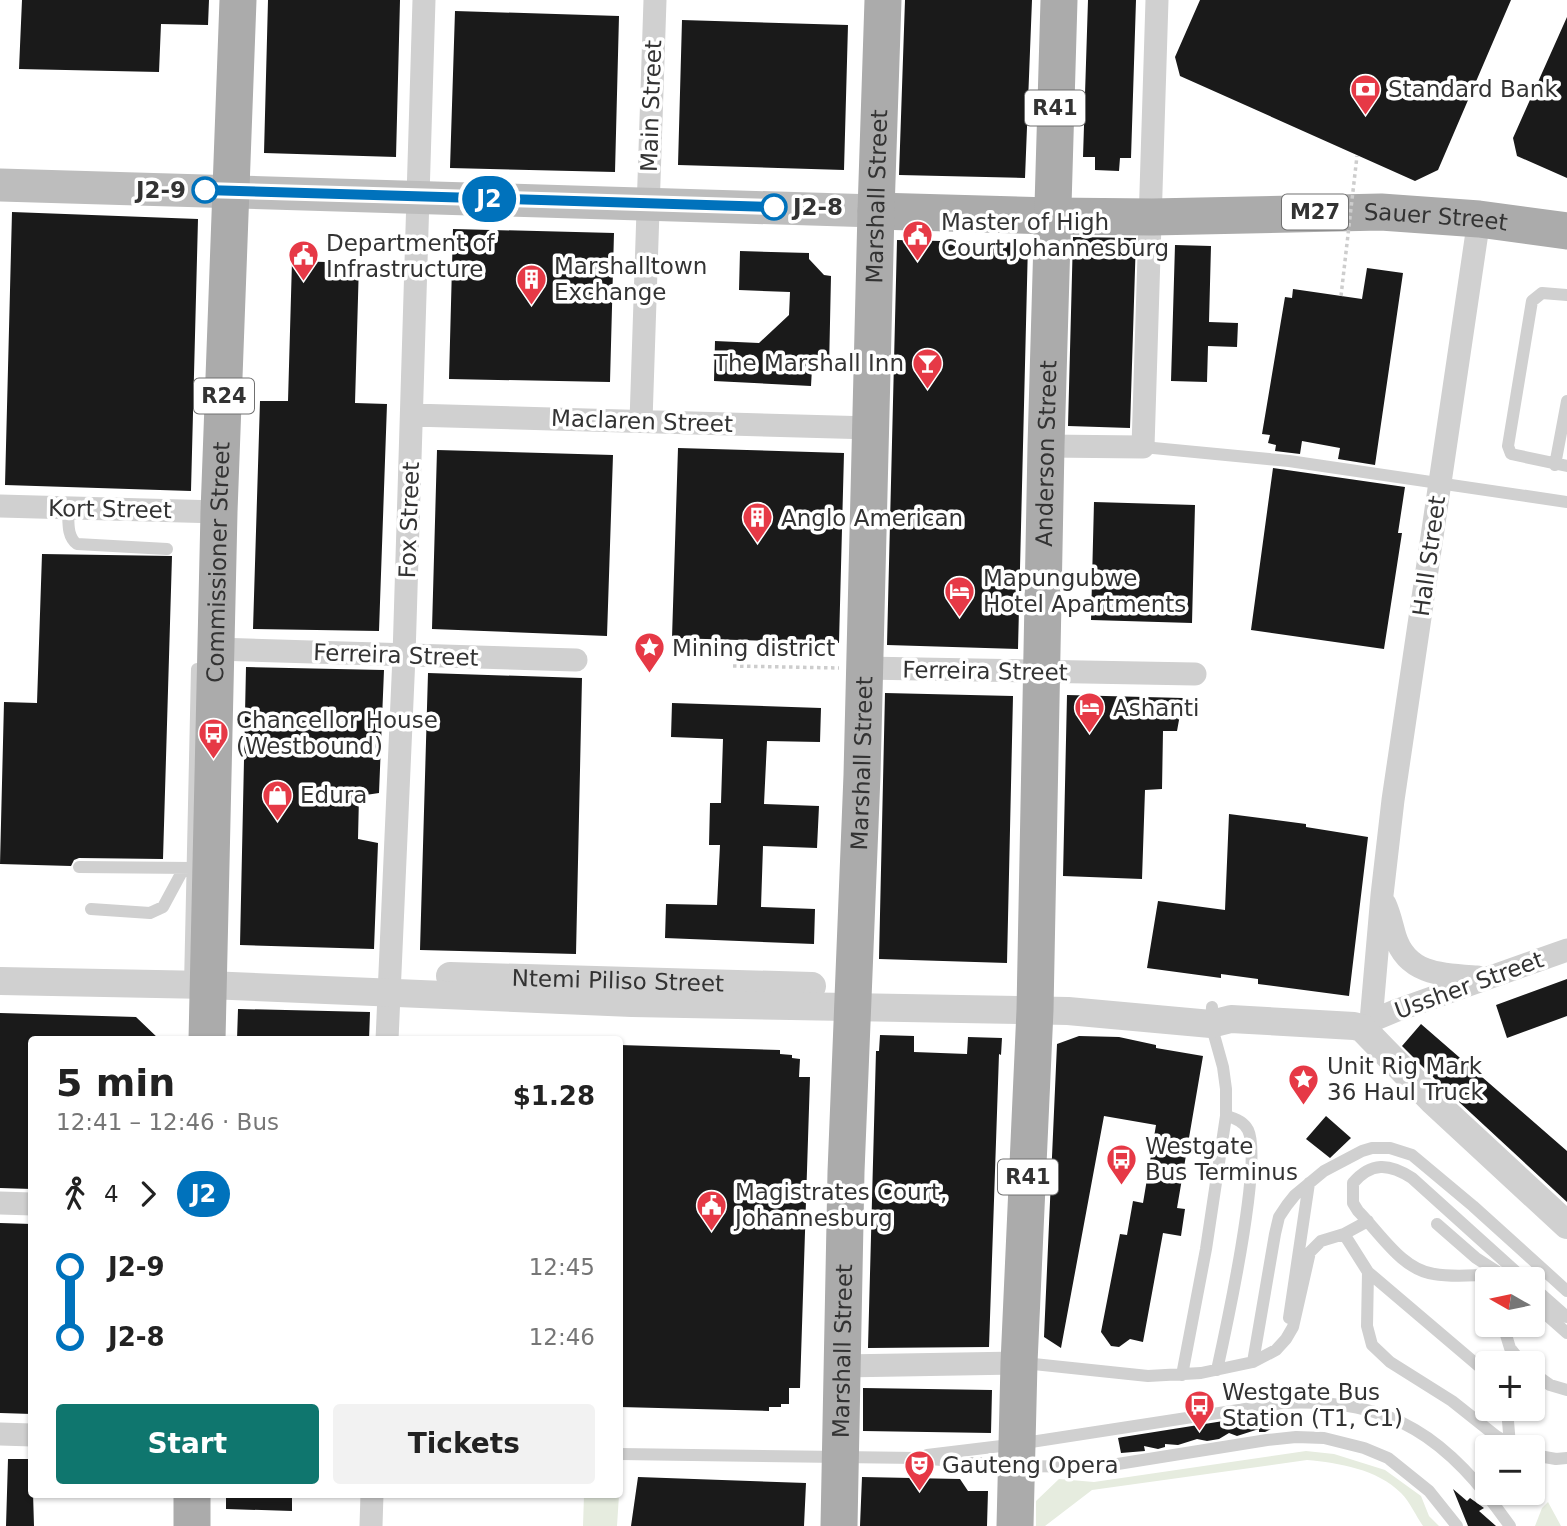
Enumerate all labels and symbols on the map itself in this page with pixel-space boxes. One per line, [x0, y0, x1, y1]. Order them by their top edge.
street label: Main Street [636, 40, 666, 172]
bank icon: Standard Bank [1348, 72, 1382, 116]
place label: Standard Bank [1388, 76, 1558, 102]
road number: R41 [1025, 90, 1085, 126]
street label: Marshall Street [861, 109, 892, 284]
line badge: J2 [458, 176, 520, 222]
place label: J2-9 [134, 177, 186, 203]
marker: J2-9 [192, 177, 218, 203]
marker: J2-8 [761, 194, 787, 220]
place label: J2-8 [791, 194, 843, 220]
road number: M27 [1282, 194, 1348, 230]
street label: Sauer Street [1364, 199, 1509, 236]
place label: Master of High Court Johannesburg [941, 209, 1169, 261]
public building icon: Master of High Court Johannesburg [901, 218, 935, 262]
place label: Department of Infrastructure [326, 230, 496, 282]
public building icon: Department of Infrastructure [286, 239, 320, 283]
place label: Marshalltown Exchange [554, 253, 707, 305]
building icon: Marshalltown Exchange [514, 262, 548, 306]
bar icon: The Marshall Inn [910, 346, 944, 390]
place label: The Marshall Inn [713, 350, 904, 376]
street label: Anderson Street [1031, 360, 1061, 547]
road number: R24 [194, 378, 254, 414]
street label: Maclaren Street [551, 405, 733, 437]
street label: Commissioner Street [202, 441, 235, 683]
street label: Fox Street [394, 461, 424, 579]
street label: Hall Street [1408, 494, 1450, 618]
street label: Kort Street [48, 495, 172, 523]
building icon: Anglo American [741, 501, 775, 545]
place label: Anglo American [781, 505, 963, 531]
place label: Mapungubwe Hotel Apartments [983, 565, 1186, 617]
hotel icon: Mapungubwe Hotel Apartments [943, 574, 977, 618]
place icon: Mining district [632, 631, 666, 675]
place label: Mining district [672, 635, 835, 661]
street label: Ferreira Street [313, 639, 479, 671]
street label: Ferreira Street [902, 657, 1068, 685]
street label: Marshall Street [846, 676, 877, 851]
hotel icon: Ashanti [1073, 691, 1107, 735]
place label: Ashanti [1113, 695, 1199, 721]
place label: Chancellor House (Westbound) [236, 707, 438, 759]
bus stop icon: Chancellor House (Westbound) [196, 716, 230, 760]
shop icon: Edura [260, 778, 294, 822]
place label: Edura [300, 782, 367, 808]
street label: Ussher Street [1391, 946, 1547, 1024]
street label: Ntemi Piliso Street [511, 965, 724, 997]
place label: Unit Rig Mark 36 Haul Truck [1327, 1053, 1485, 1105]
place icon: Unit Rig Mark 36 Haul Truck [1287, 1062, 1321, 1106]
place label: Westgate Bus Terminus [1145, 1133, 1298, 1185]
bus stop icon: Westgate Bus Terminus [1105, 1142, 1139, 1186]
road number: R41 [998, 1160, 1058, 1194]
place label: Magistrates Court, Johannesburg [733, 1179, 947, 1231]
public building icon: Magistrates Court, Johannesburg [695, 1188, 729, 1232]
street label: Marshall Street [828, 1264, 857, 1438]
north arrow [1475, 1267, 1545, 1337]
place label: Westgate Bus Station (T1, C1) [1222, 1379, 1403, 1431]
bus stop icon: Westgate Bus Station (T1, C1) [1182, 1388, 1216, 1432]
theatre icon: Gauteng Opera [902, 1448, 936, 1492]
place label: Gauteng Opera [942, 1452, 1119, 1478]

